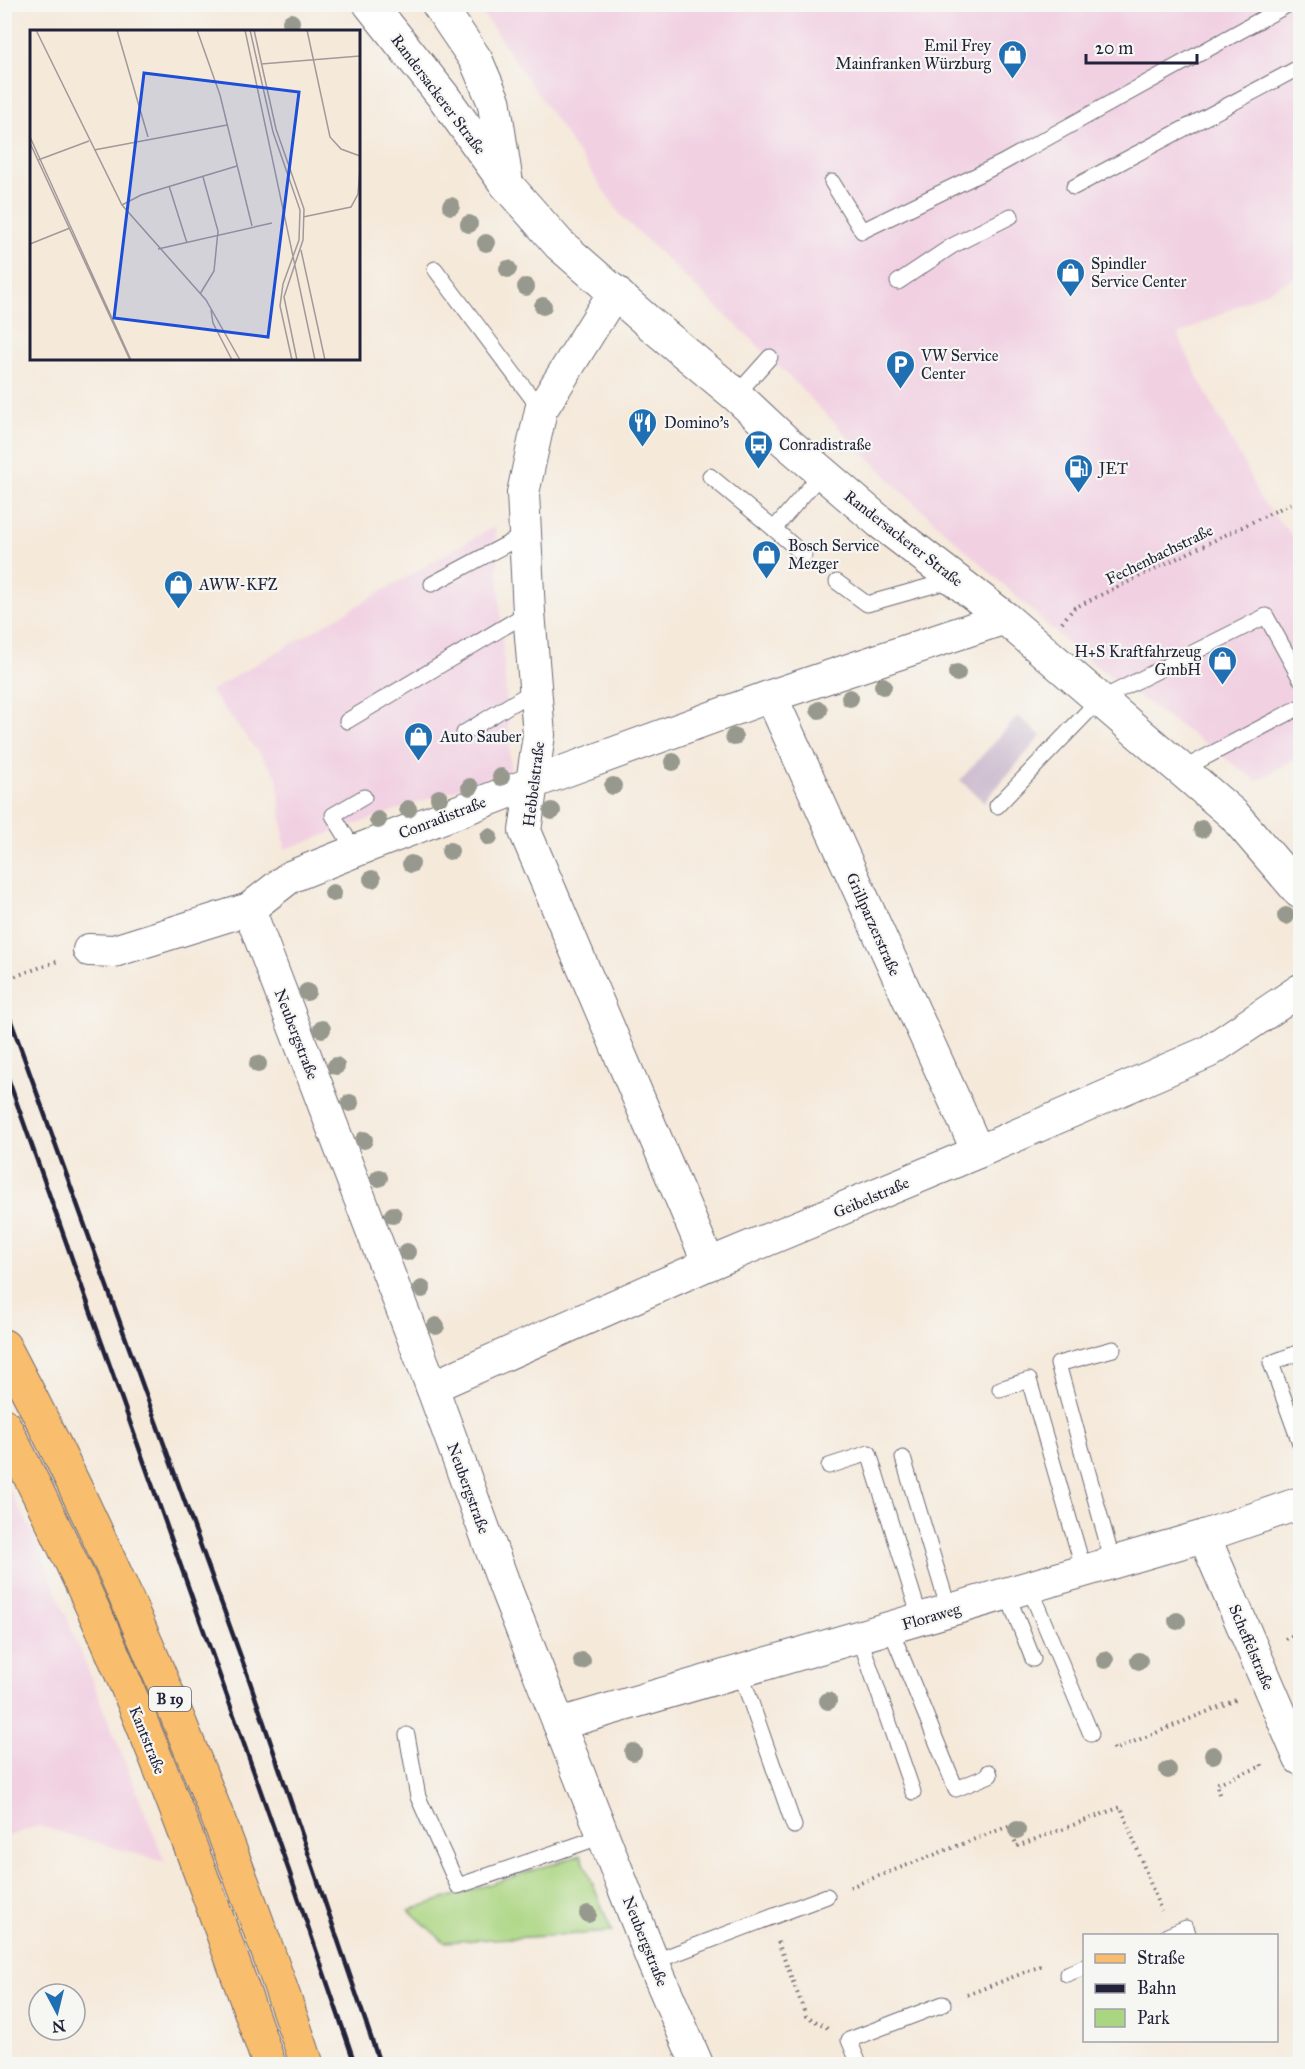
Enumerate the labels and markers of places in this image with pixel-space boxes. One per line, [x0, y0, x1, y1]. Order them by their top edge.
place label: Emil Frey Mainfranken Würzburg [835, 36, 992, 74]
shop icon: Emil Frey Mainfranken Würzburg [996, 38, 1028, 80]
place label: Spindler Service Center [1091, 254, 1186, 291]
shop icon: Spindler Service Center [1054, 256, 1086, 298]
place label: VW Service Center [920, 346, 999, 383]
parking icon: VW Service Center [884, 348, 916, 390]
restaurant icon: Domino's [627, 406, 659, 448]
place label: Domino's [664, 413, 729, 432]
bus stop icon: Conradistraße [742, 428, 774, 470]
place label: Conradistraße [779, 435, 871, 454]
fuel station icon: JET [1062, 452, 1094, 494]
place label: JET [1097, 459, 1128, 479]
place label: Bosch Service Mezger [788, 536, 880, 574]
shop icon: Bosch Service Mezger [751, 538, 783, 580]
shop icon: AWW-KFZ [162, 568, 194, 610]
place label: AWW-KFZ [198, 575, 278, 594]
place label: H+S Kraftfahrzeug GmbH [1074, 642, 1202, 679]
shop icon: H+S Kraftfahrzeug GmbH [1206, 644, 1238, 686]
shop icon: Auto Sauber [403, 720, 435, 762]
place label: Auto Sauber [439, 727, 521, 746]

